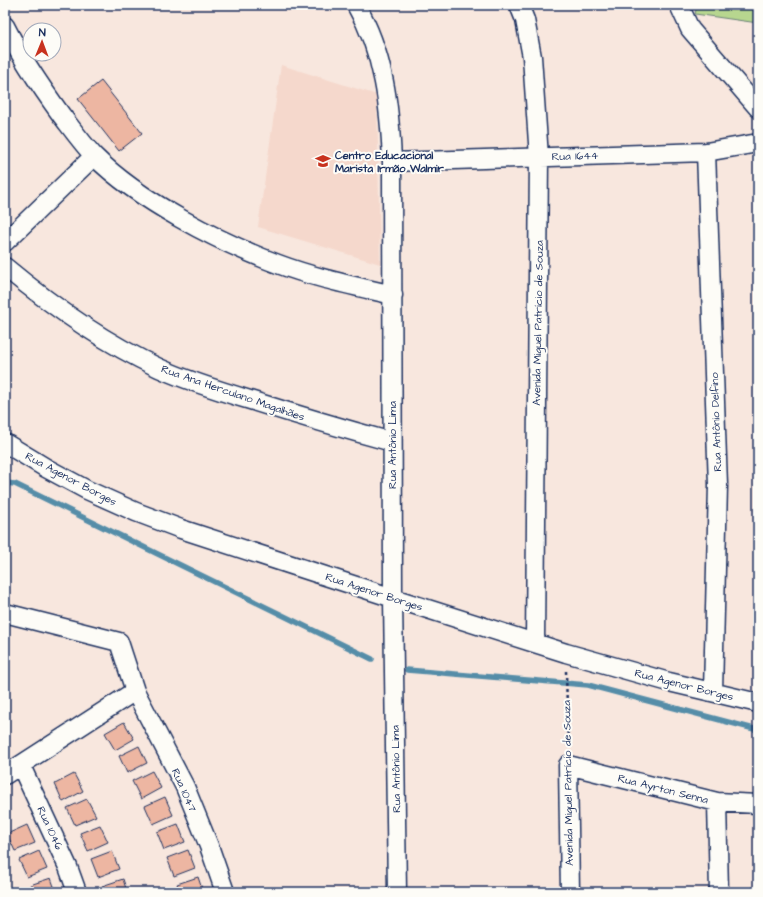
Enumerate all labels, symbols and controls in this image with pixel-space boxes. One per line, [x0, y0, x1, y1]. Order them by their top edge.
north arrow [22, 22, 62, 62]
text: N [39, 25, 46, 40]
place label: Centro Educacional Marista Irmão Walmir [335, 148, 445, 176]
street label: Rua 1644 [551, 148, 599, 164]
school or university icon: Centro Educacional Marista Irmão Walmir [314, 152, 332, 170]
street label: Avenida Miguel Patrício de Souza [529, 240, 548, 406]
street label: Rua Ana Herculano Magalhães [159, 361, 307, 426]
street label: Rua Antônio Delfino [707, 371, 725, 472]
street label: Rua Antônio Lima [385, 401, 400, 489]
street label: Rua Agenor Borges [22, 449, 120, 511]
street label: Rua Agenor Borges [323, 569, 425, 616]
street label: Rua Agenor Borges [633, 665, 736, 706]
street label: Avenida Miguel Patrício de Souza [559, 700, 578, 866]
street label: Rua Antônio Lima [388, 725, 404, 813]
street label: Rua 1047 [168, 766, 200, 814]
street label: Rua Ayrton Senna [616, 771, 710, 809]
street label: Rua 1046 [33, 804, 67, 852]

